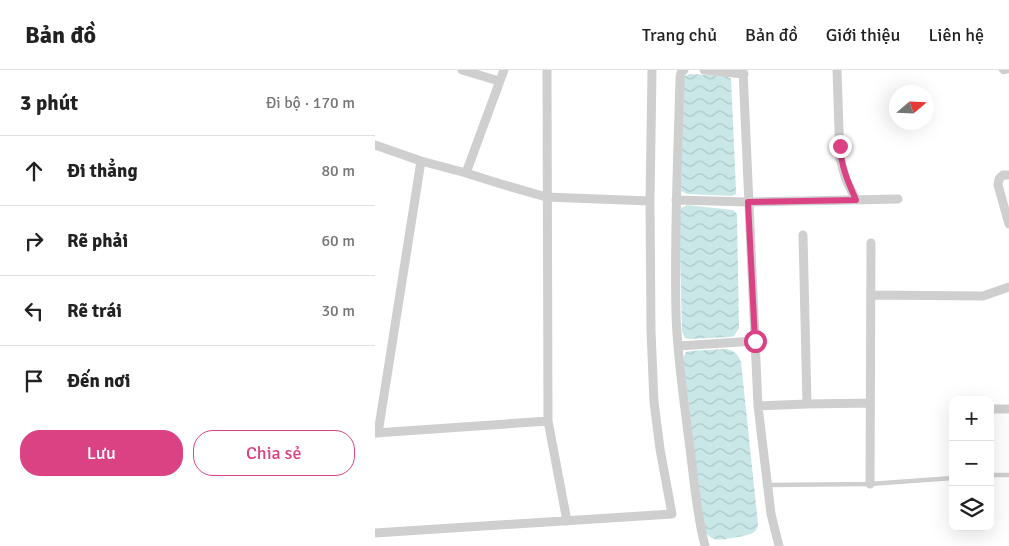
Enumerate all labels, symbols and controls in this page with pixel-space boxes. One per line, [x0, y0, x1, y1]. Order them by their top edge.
text: Bản đồ [25, 20, 96, 50]
text: Trang chủ [642, 24, 717, 46]
text: Bản đồ [745, 24, 798, 46]
text: Giới thiệu [826, 24, 900, 46]
text: Liên hệ [928, 24, 984, 46]
north arrow [889, 85, 934, 130]
text: 3 phút [20, 90, 78, 116]
text: Đi bộ · 170 m [266, 93, 355, 113]
route end [829, 135, 852, 158]
icon: ahead [20, 157, 48, 185]
text: Đi thẳng [67, 159, 138, 183]
text: 80 m [321, 161, 355, 181]
icon: right [20, 227, 48, 255]
text: Rẽ phải [67, 229, 128, 253]
text: 60 m [321, 231, 355, 251]
icon: left [20, 297, 48, 325]
text: Rẽ trái [67, 299, 122, 323]
text: 30 m [321, 301, 355, 321]
route start [744, 330, 767, 353]
icon: arrive [20, 367, 48, 395]
text: Đến nơi [67, 369, 130, 393]
map controls [949, 396, 994, 531]
button: + [949, 396, 994, 441]
button: Lưu [20, 430, 183, 476]
button: Chia sẻ [193, 430, 355, 476]
button: − [949, 441, 994, 486]
button: layers [949, 486, 994, 531]

